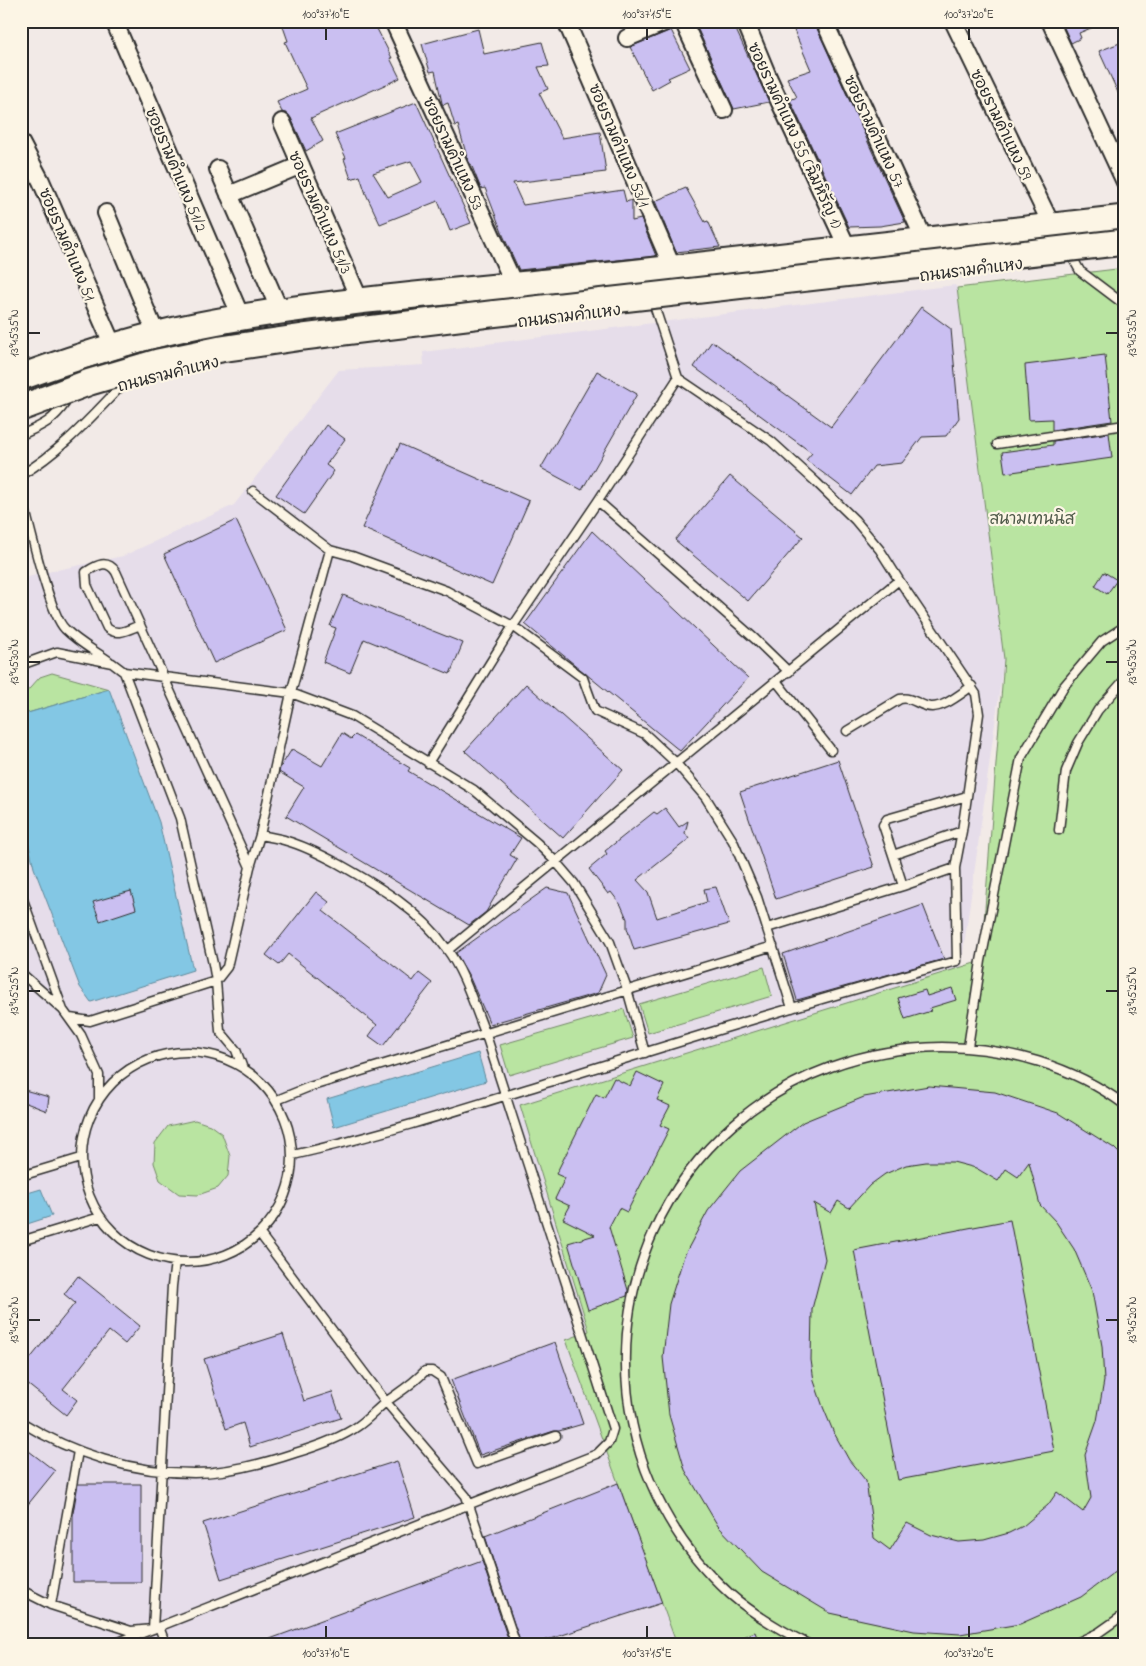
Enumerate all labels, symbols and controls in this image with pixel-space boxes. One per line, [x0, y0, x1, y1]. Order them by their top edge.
text: 100°37'10"E [302, 6, 350, 24]
text: 100°37'15"E [622, 6, 672, 24]
text: 100°37'20"E [944, 6, 994, 24]
street label: ซอยรามคำแหง 55 (ฉิมหิรัญ 1) [740, 39, 848, 233]
street label: ซอยรามคำแหง 59 [963, 65, 1037, 184]
street label: ซอยรามคำแหง 57 [836, 71, 910, 193]
street label: ซอยรามคำแหง 53/1 [581, 80, 655, 211]
street label: ซอยรามคำแหง 53 [415, 93, 489, 214]
street label: ซอยรามคำแหง 51/2 [138, 104, 212, 236]
street label: ซอยรามคำแหง 51/3 [281, 147, 357, 278]
street label: ซอยรามคำแหง 51 [32, 185, 101, 305]
street label: ถนนรามคำแหง [918, 253, 1024, 289]
street label: ถนนรามคำแหง [516, 299, 622, 335]
text: 13°45'35"N [6, 309, 24, 357]
text: 13°45'35"N [1124, 309, 1142, 357]
street label: ถนนรามคำแหง [115, 351, 222, 399]
park label: สนามเทนนิส [989, 508, 1076, 532]
text: 13°45'30"N [6, 639, 24, 685]
text: 13°45'30"N [1124, 639, 1142, 685]
text: 13°45'25"N [6, 967, 24, 1015]
text: 13°45'25"N [1124, 967, 1142, 1015]
text: 13°45'20"N [6, 1296, 24, 1344]
text: 13°45'20"N [1124, 1296, 1142, 1344]
text: 100°37'10"E [302, 1645, 350, 1663]
text: 100°37'15"E [622, 1645, 672, 1663]
text: 100°37'20"E [944, 1645, 994, 1663]

